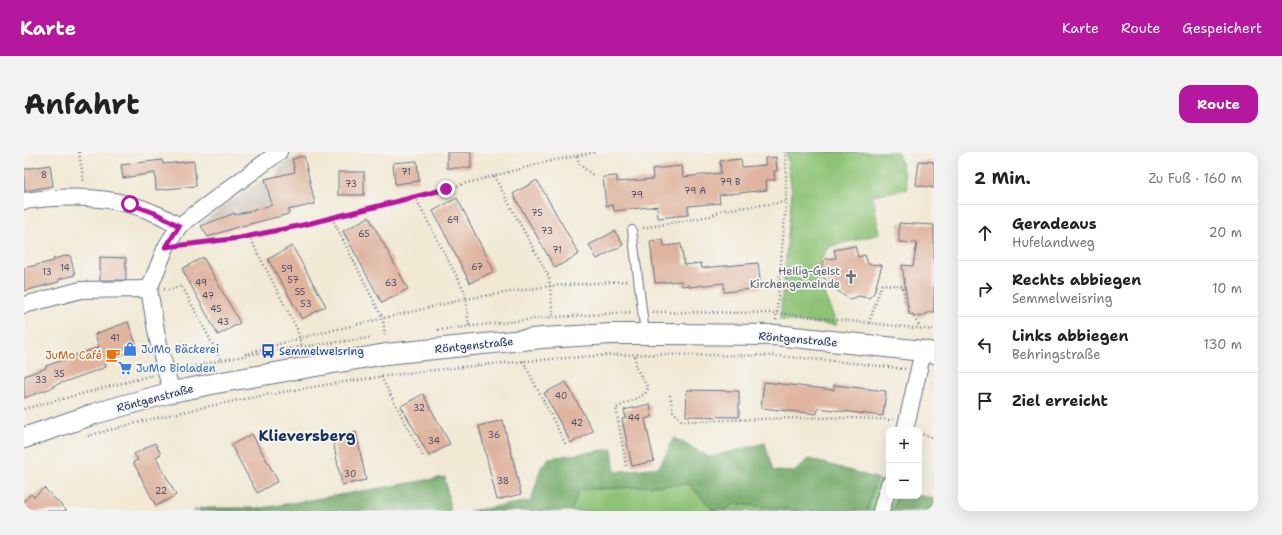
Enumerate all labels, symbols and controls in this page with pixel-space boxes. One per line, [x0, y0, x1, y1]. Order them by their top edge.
text: Karte [20, 16, 76, 41]
text: Karte [1062, 19, 1099, 37]
text: Route [1121, 19, 1160, 37]
text: Gespeichert [1182, 19, 1262, 37]
text: Anfahrt [24, 85, 140, 123]
button: Route [1179, 85, 1258, 123]
house number: 71 [401, 166, 411, 178]
text: 2 Min. [974, 167, 1031, 189]
house number: 8 [41, 169, 47, 181]
text: Zu Fuß · 160 m [1149, 170, 1242, 187]
house number: 79 B [720, 176, 740, 188]
house number: 73 [345, 178, 357, 190]
route end [437, 180, 455, 198]
house number: 79 A [684, 185, 706, 197]
house number: 79 [631, 189, 643, 201]
route start [121, 195, 139, 213]
house number: 75 [531, 207, 543, 219]
house number: 69 [447, 214, 459, 226]
text: Geradeaus [1012, 214, 1097, 234]
icon: ahead [974, 222, 996, 244]
text: 20 m [1209, 224, 1242, 241]
house number: 73 [541, 225, 553, 237]
house number: 65 [358, 228, 370, 240]
text: Hufelandweg [1012, 234, 1095, 251]
house number: 71 [552, 244, 562, 256]
house number: 67 [471, 261, 483, 273]
house number: 14 [60, 262, 70, 274]
house number: 59 [281, 263, 293, 275]
place label: Heilig-Geist Kirchengemeinde [750, 264, 840, 292]
house number: 13 [42, 266, 52, 278]
church icon: Heilig-Geist Kirchengemeinde [843, 269, 859, 285]
text: Rechts abbiegen [1012, 270, 1141, 290]
house number: 57 [287, 274, 299, 286]
house number: 49 [195, 277, 207, 289]
house number: 63 [385, 277, 397, 289]
icon: right [974, 278, 996, 300]
text: 10 m [1212, 280, 1242, 297]
house number: 55 [295, 286, 305, 298]
house number: 47 [202, 290, 214, 302]
text: Semmelweisring [1012, 290, 1112, 307]
house number: 53 [300, 298, 312, 310]
house number: 45 [210, 303, 222, 315]
house number: 43 [217, 316, 229, 328]
text: Links abbiegen [1012, 326, 1128, 346]
street label: Röntgenstraße [758, 329, 838, 350]
house number: 41 [110, 332, 120, 344]
street label: Röntgenstraße [434, 334, 514, 357]
icon: left [974, 334, 996, 356]
text: 130 m [1204, 336, 1242, 353]
shop icon: JuMo Bäckerei [122, 341, 138, 357]
place label: JuMo Bäckerei [141, 342, 219, 357]
bus stop icon: Semmelweisring [260, 343, 276, 359]
place label: Semmelweisring [279, 344, 364, 359]
text: Behringstraße [1012, 346, 1101, 363]
cafe icon: JuMo Café [105, 347, 121, 363]
place label: JuMo Café [45, 348, 102, 363]
supermarket icon: JuMo Bioladen [117, 360, 133, 376]
place label: JuMo Bioladen [136, 361, 216, 376]
house number: 35 [53, 368, 65, 380]
house number: 33 [35, 374, 47, 386]
street label: Röntgenstraße [115, 381, 195, 416]
house number: 40 [555, 390, 567, 402]
icon: arrive [974, 390, 996, 412]
text: Ziel erreicht [1012, 391, 1108, 411]
house number: 32 [413, 402, 425, 414]
house number: 44 [628, 412, 640, 424]
house number: 42 [571, 417, 583, 429]
district label: Klieversberg [258, 426, 356, 446]
map controls [886, 427, 922, 499]
button: + [886, 427, 922, 463]
house number: 36 [488, 429, 500, 441]
house number: 34 [428, 435, 440, 447]
button: − [886, 463, 922, 499]
house number: 30 [344, 468, 356, 480]
house number: 38 [497, 475, 509, 487]
house number: 22 [155, 485, 167, 497]

